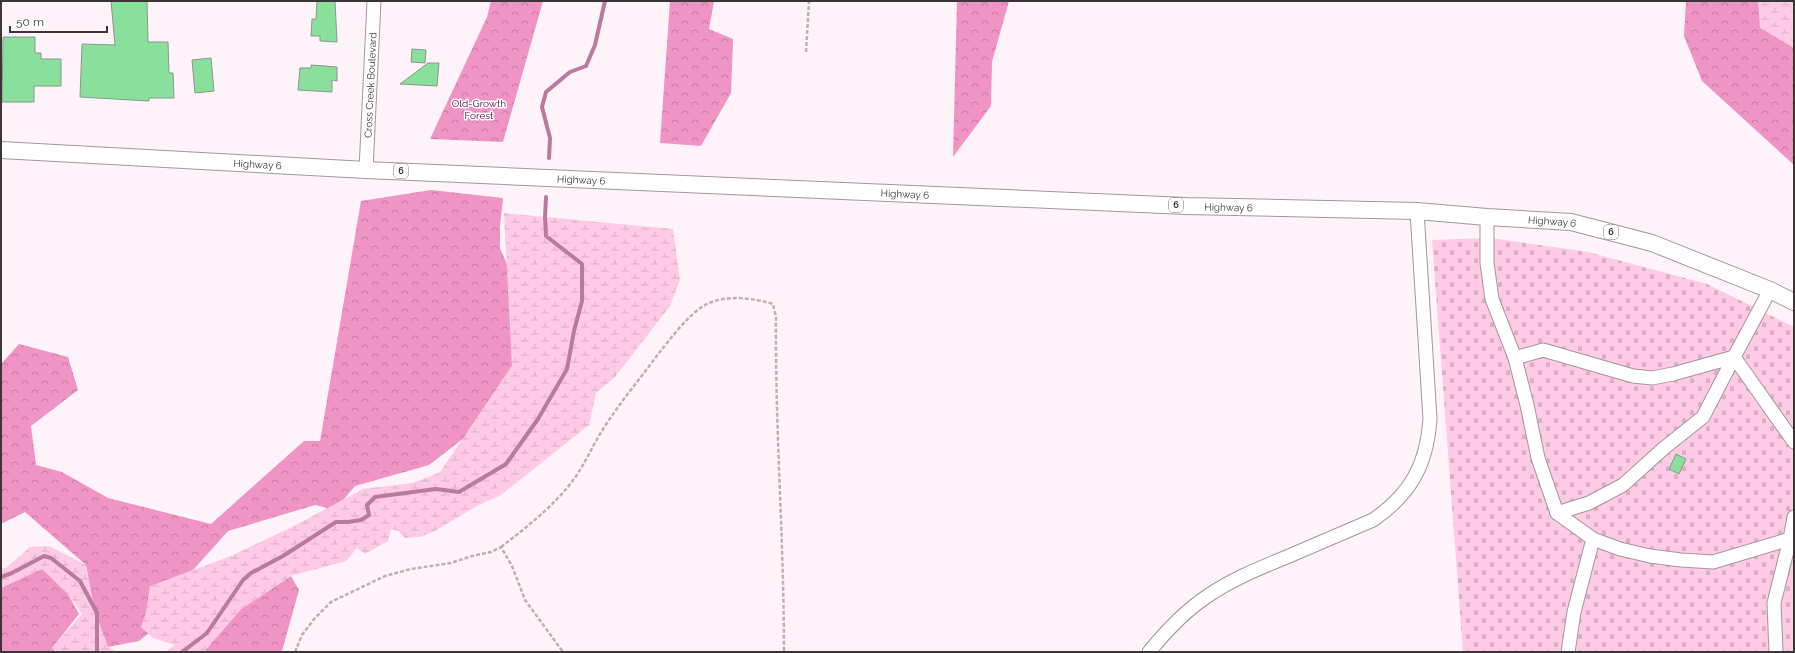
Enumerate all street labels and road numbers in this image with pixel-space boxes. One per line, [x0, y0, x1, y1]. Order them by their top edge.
street label: Cross Creek Boulevard [363, 32, 379, 138]
street label: Highway 6 [233, 158, 282, 171]
road number: 6 [394, 164, 408, 178]
street label: Highway 6 [557, 173, 606, 187]
street label: Highway 6 [880, 188, 929, 201]
road number: 6 [1169, 198, 1183, 212]
street label: Highway 6 [1204, 201, 1253, 213]
street label: Highway 6 [1528, 214, 1578, 229]
road number: 6 [1604, 225, 1618, 239]

